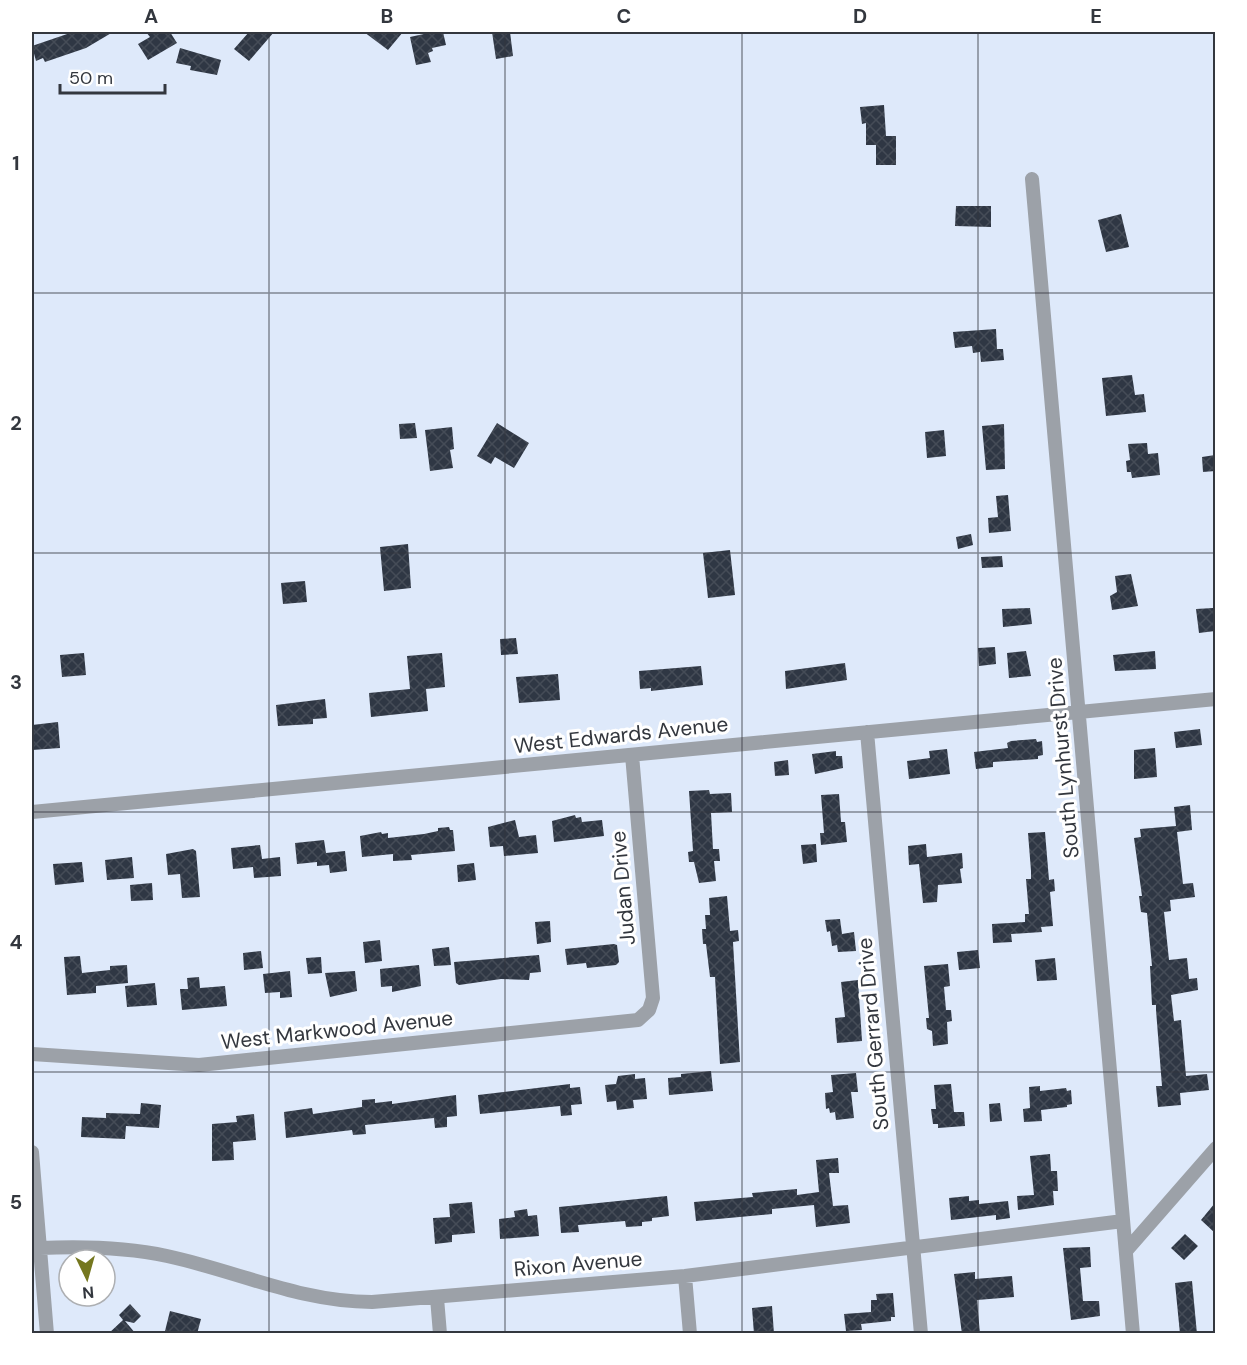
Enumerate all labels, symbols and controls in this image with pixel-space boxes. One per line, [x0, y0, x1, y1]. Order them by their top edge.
text: A [144, 3, 158, 29]
text: B [381, 3, 393, 29]
text: C [617, 3, 631, 29]
text: D [853, 3, 867, 29]
text: E [1090, 3, 1102, 29]
scale bar [60, 57, 165, 95]
text: 50 m [69, 66, 113, 90]
text: 1 [12, 150, 20, 176]
text: 2 [10, 410, 22, 436]
street label: South Lynhurst Drive [1040, 656, 1086, 860]
text: 3 [10, 669, 22, 695]
street label: West Edwards Avenue [513, 710, 730, 760]
street label: Judan Drive [604, 830, 642, 946]
text: 4 [10, 929, 23, 955]
street label: South Gerrard Drive [851, 936, 895, 1131]
street label: West Markwood Avenue [220, 1004, 454, 1056]
text: 5 [10, 1189, 22, 1215]
street label: Rixon Avenue [513, 1244, 644, 1284]
north arrow [57, 1248, 117, 1308]
text: N [82, 1281, 95, 1303]

